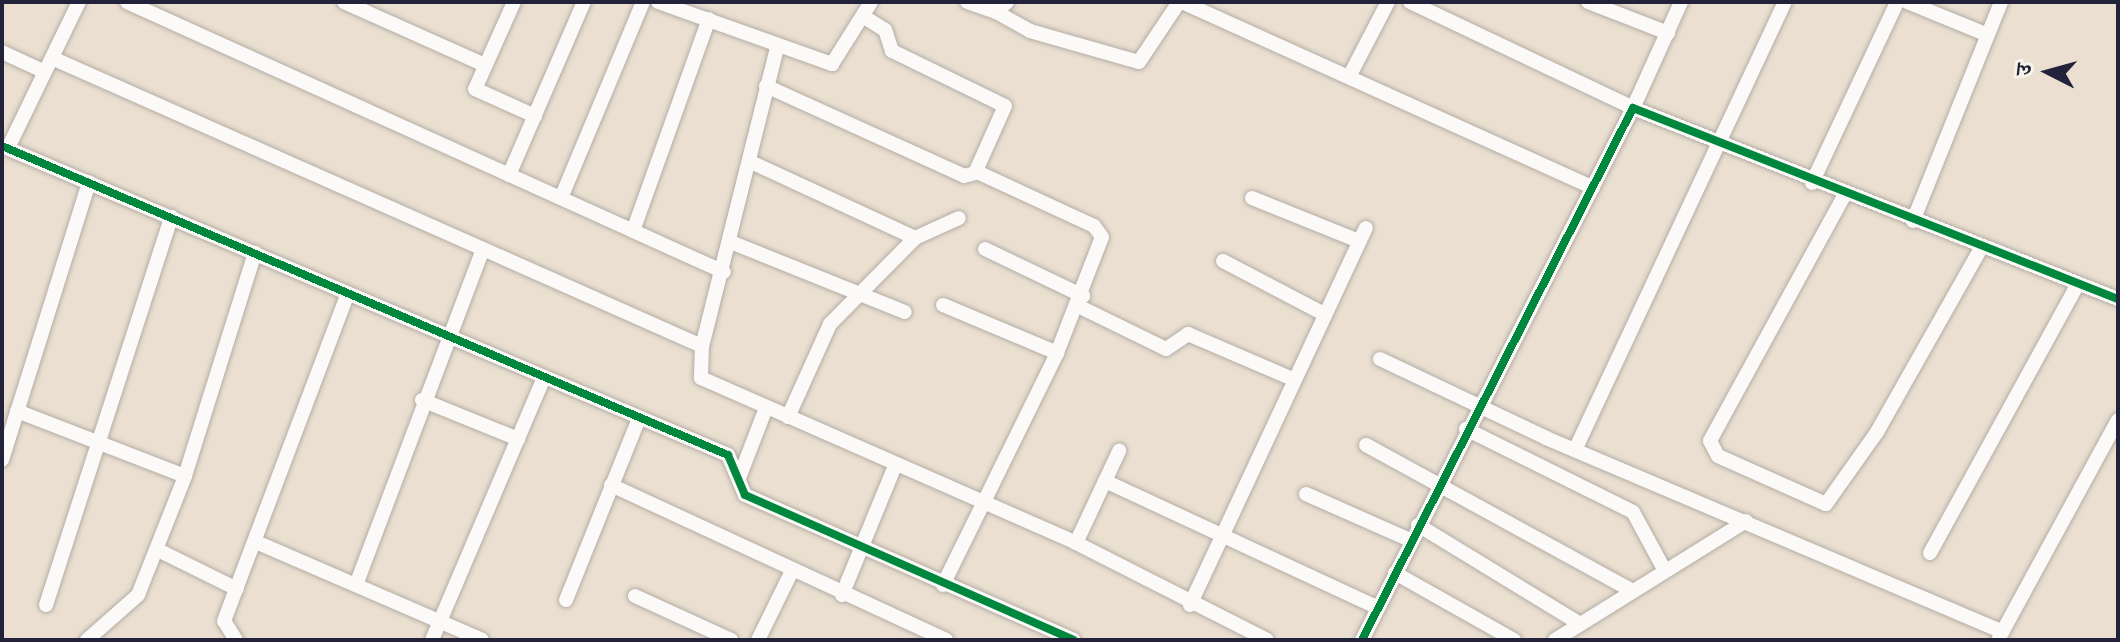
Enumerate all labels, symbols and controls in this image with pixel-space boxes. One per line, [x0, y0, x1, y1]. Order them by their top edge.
north arrow [2008, 32, 2088, 112]
text: उ [2010, 62, 2038, 76]

